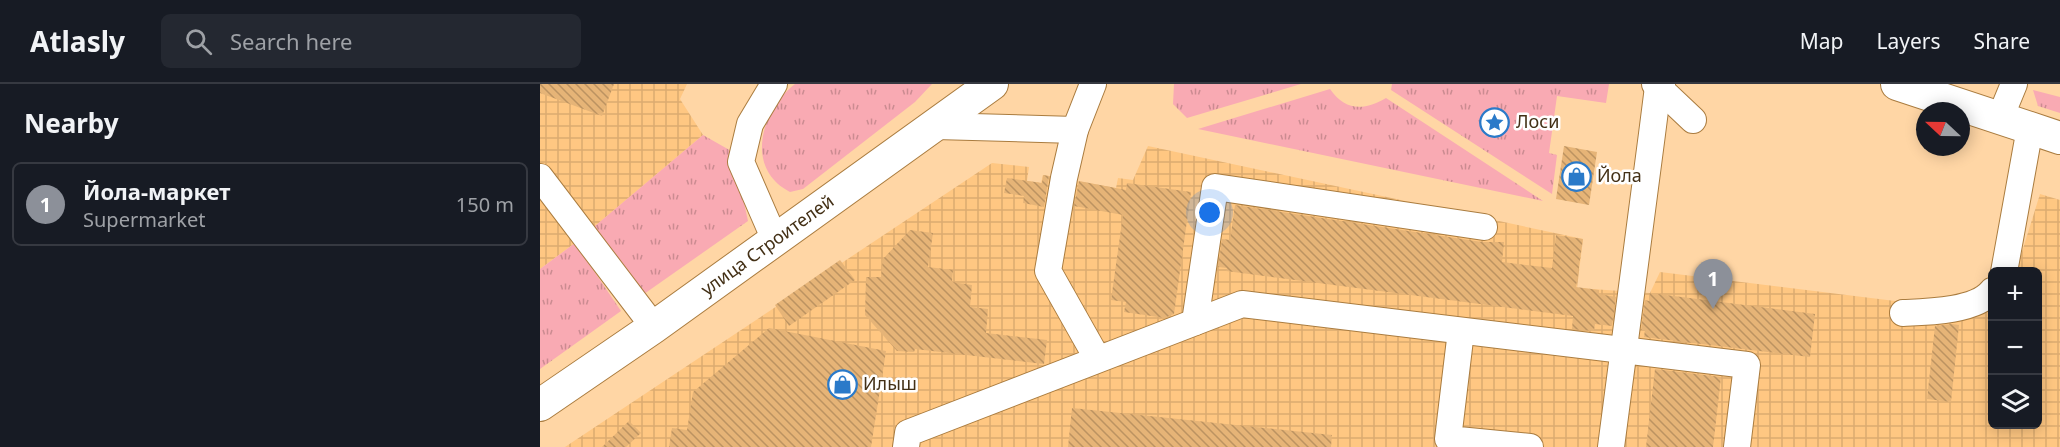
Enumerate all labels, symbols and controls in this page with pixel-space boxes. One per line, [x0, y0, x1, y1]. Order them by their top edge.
search box [161, 14, 581, 68]
text: Atlasly [30, 22, 125, 60]
icon: search [182, 25, 215, 58]
text: Search here [230, 26, 352, 56]
text: Map [1800, 27, 1844, 55]
text: Layers [1877, 27, 1941, 55]
text: Share [1974, 27, 2030, 55]
north arrow [1916, 102, 1970, 156]
text: Nearby [24, 105, 119, 141]
place icon: Лоси [1479, 106, 1511, 138]
place label: Лоси [1516, 109, 1559, 133]
shop icon: Йола [1560, 160, 1592, 192]
place label: Йола [1597, 163, 1642, 187]
text: Йола-маркет [83, 176, 230, 206]
street label: улица Строителей [696, 189, 838, 300]
text: 1 [40, 191, 51, 218]
text: 150 m [456, 191, 514, 218]
your location [1195, 198, 1224, 227]
text: Supermarket [83, 206, 206, 233]
pin: 1 [1694, 260, 1732, 309]
map controls [1988, 267, 2042, 429]
button: + [1988, 267, 2042, 321]
button: − [1988, 321, 2042, 375]
shop icon: Илыш [826, 368, 858, 400]
place label: Илыш [863, 371, 917, 395]
button: layers [1988, 375, 2042, 429]

